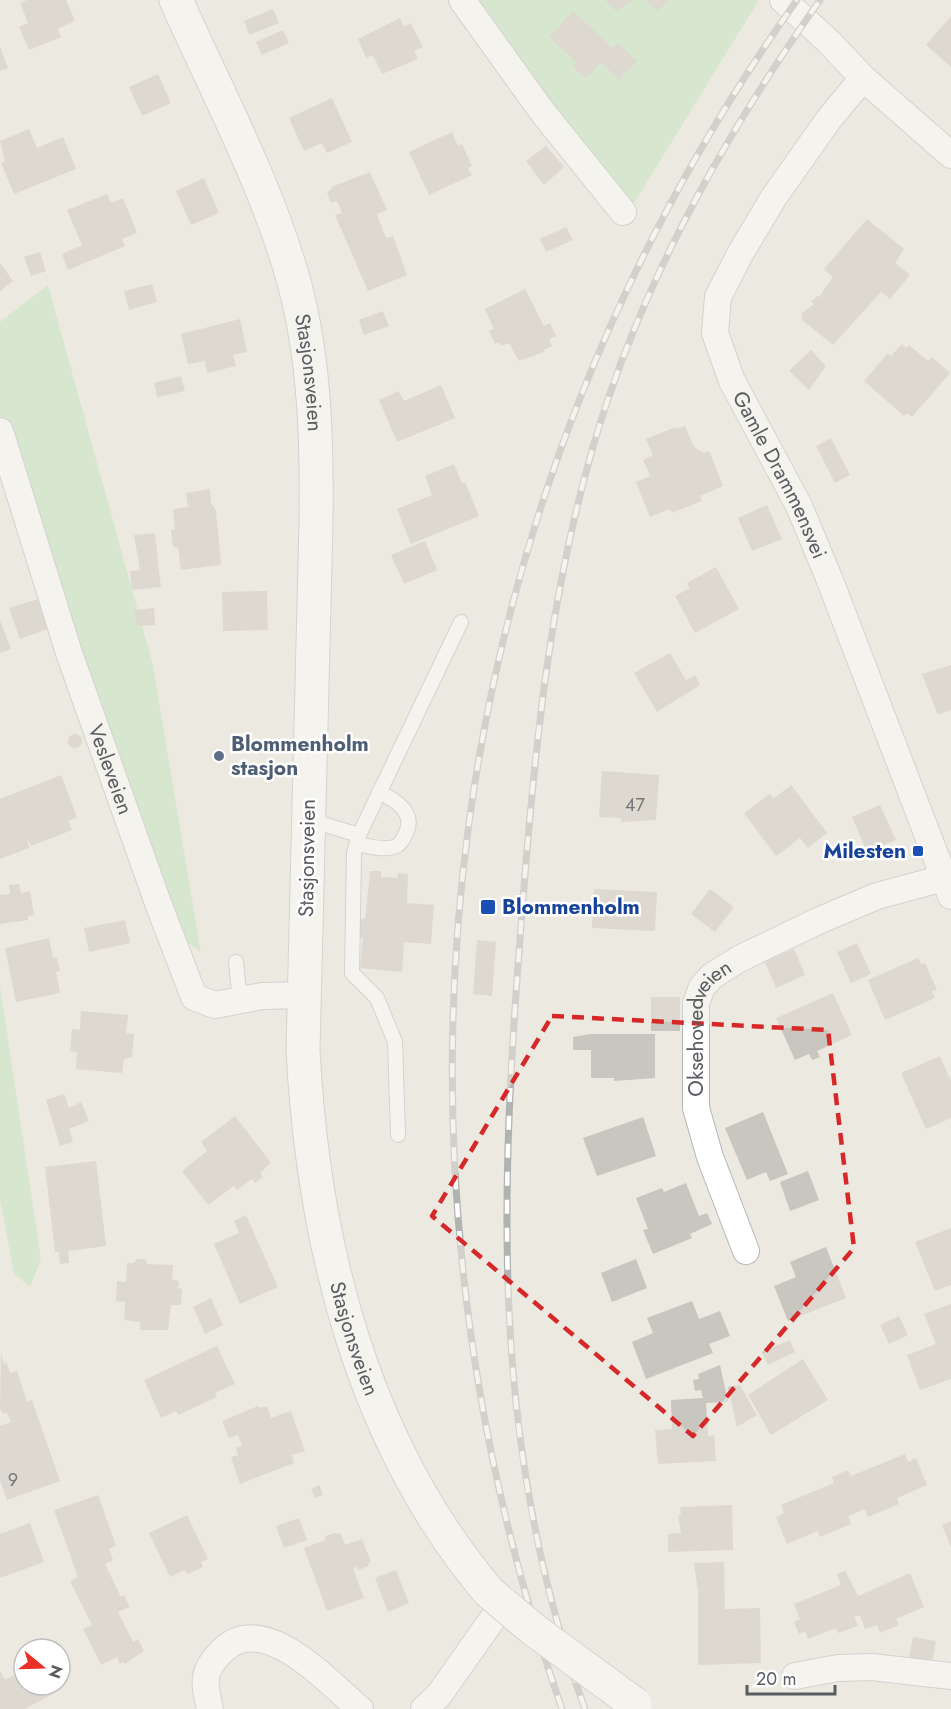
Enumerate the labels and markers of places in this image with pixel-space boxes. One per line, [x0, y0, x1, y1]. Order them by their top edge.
place label: Blommenholm stasjon [231, 729, 369, 783]
marker: Blommenholm stasjon [212, 749, 226, 763]
place label: Milesten [823, 836, 906, 866]
marker: Milesten [911, 844, 925, 858]
place label: Blommenholm [502, 892, 640, 922]
marker: Blommenholm [479, 898, 497, 916]

